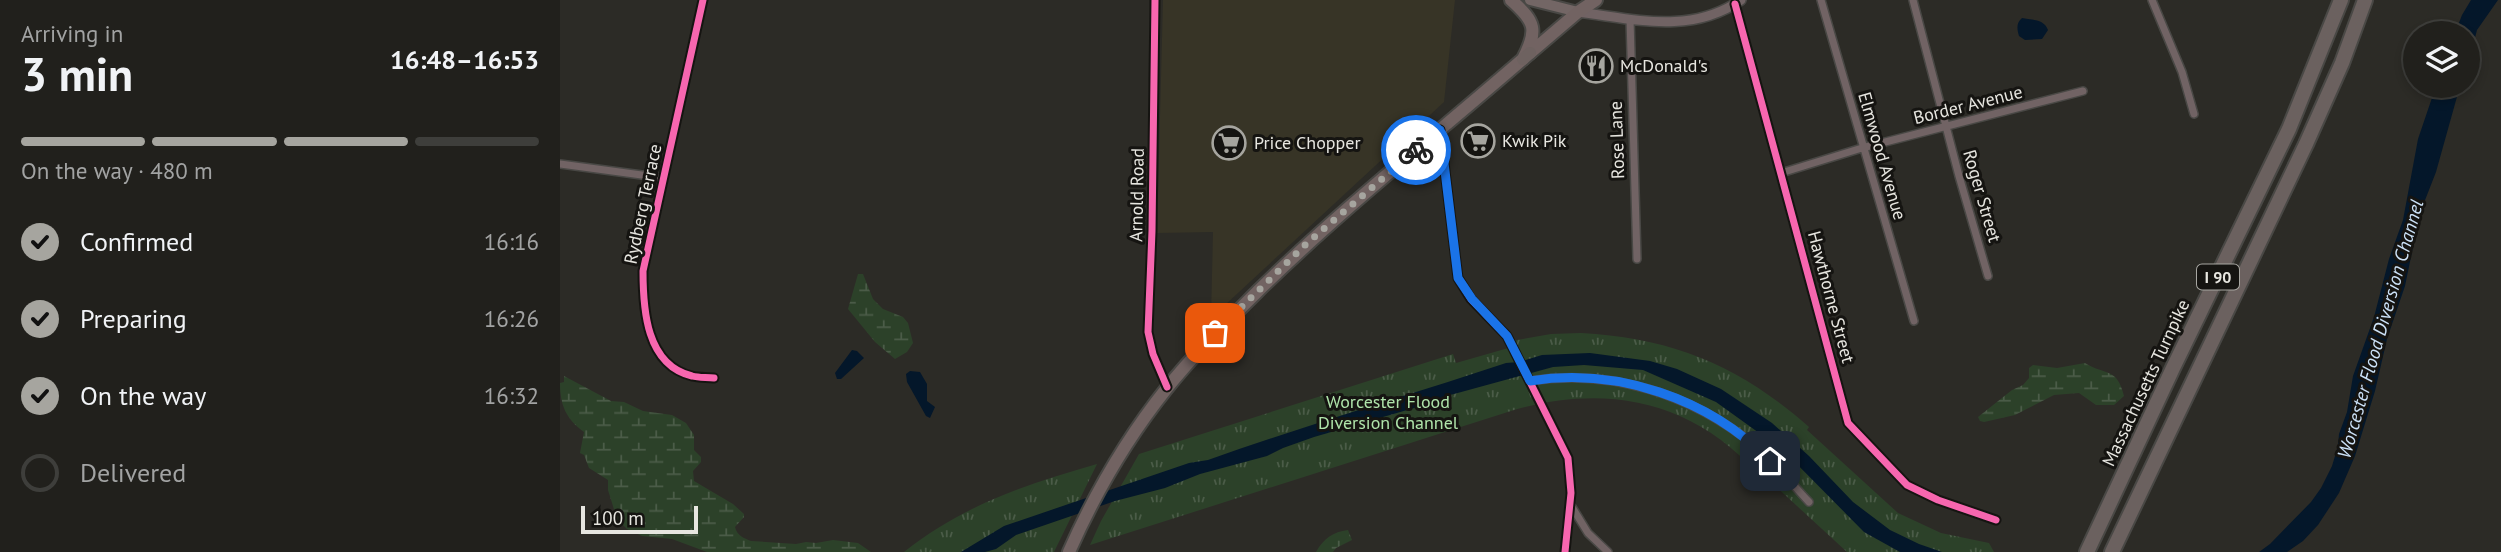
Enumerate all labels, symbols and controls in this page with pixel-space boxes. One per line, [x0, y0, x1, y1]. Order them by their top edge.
text: Arriving in [21, 19, 123, 48]
map controls [2403, 21, 2480, 98]
button: layers [2403, 21, 2480, 98]
text: 16:48–16:53 [390, 43, 539, 76]
text: 3 min [21, 44, 133, 104]
restaurant icon: McDonald's [1577, 47, 1615, 85]
place label: McDonald's [1620, 54, 1708, 77]
street label: Border Avenue [1911, 80, 2025, 129]
street label: Elmwood Avenue [1853, 89, 1912, 222]
street label: Rose Lane [1604, 101, 1629, 179]
courier [1381, 115, 1451, 185]
supermarket icon: Kwik Pik [1459, 122, 1497, 160]
supermarket icon: Price Chopper [1210, 124, 1248, 162]
place label: Kwik Pik [1502, 129, 1567, 152]
place label: Price Chopper [1254, 131, 1361, 154]
icon: bike [1397, 131, 1435, 169]
street label: Rydberg Terrace [619, 142, 666, 266]
street label: Roger Street [1958, 147, 2007, 245]
street label: Arnold Road [1124, 148, 1149, 242]
text: On the way · 480 m [21, 156, 213, 185]
water label: Worcester Flood Diversion Channel [2331, 197, 2429, 461]
icon: check [21, 223, 59, 261]
text: Confirmed [80, 225, 193, 258]
text: 16:16 [484, 227, 539, 256]
street label: Hawthorne Street [1803, 228, 1860, 365]
road number: I 90 [2197, 264, 2239, 290]
street label: Massachusetts Turnpike [2097, 296, 2194, 470]
icon: check [21, 300, 59, 338]
text: Preparing [80, 302, 187, 335]
pin [1185, 303, 1245, 363]
text: 16:26 [484, 304, 539, 333]
icon: bag [1196, 314, 1234, 352]
icon: check [21, 377, 59, 415]
text: On the way [80, 379, 206, 412]
text: 16:32 [484, 381, 539, 410]
park label: Worcester Flood Diversion Channel [1318, 390, 1459, 434]
pin [1740, 431, 1800, 491]
icon: home [1751, 442, 1789, 480]
text: Delivered [80, 456, 186, 489]
scale bar [581, 503, 698, 535]
text: 100 m [592, 506, 644, 530]

